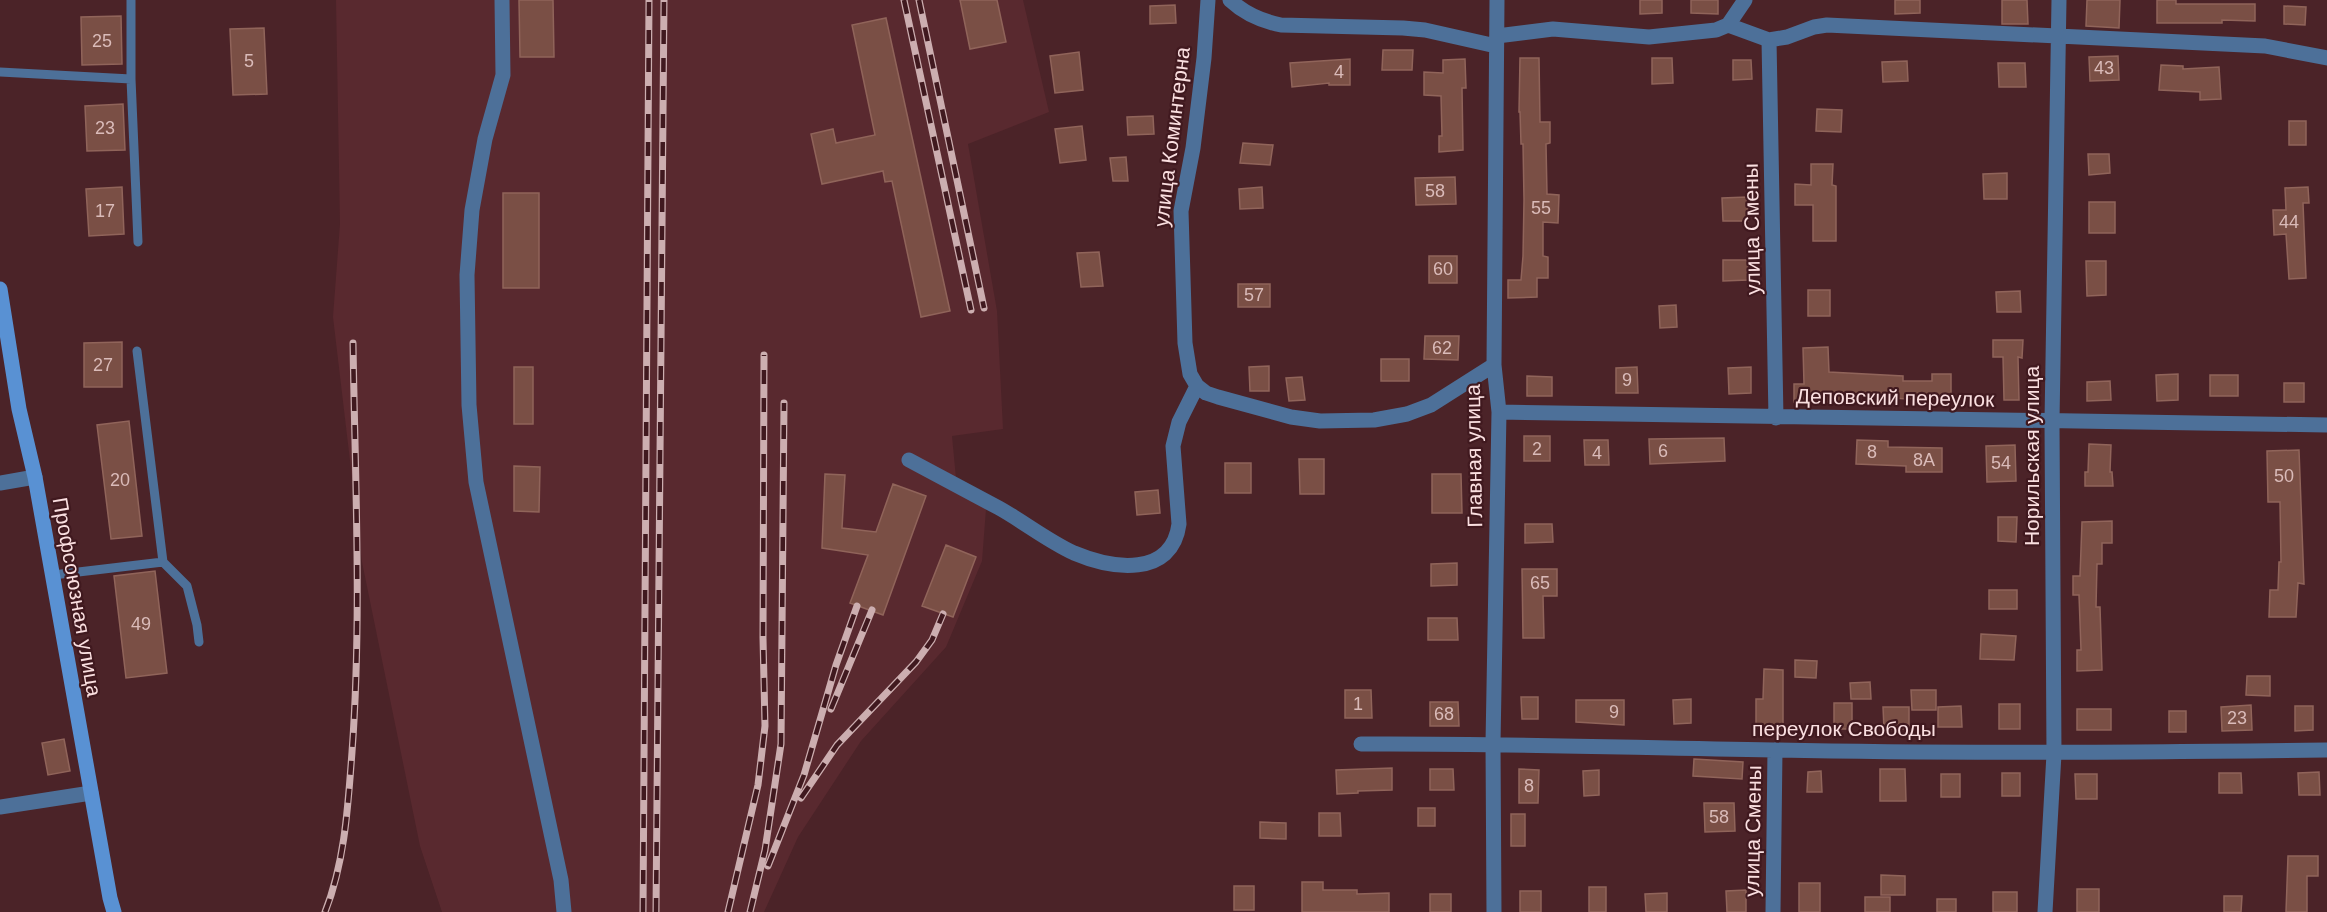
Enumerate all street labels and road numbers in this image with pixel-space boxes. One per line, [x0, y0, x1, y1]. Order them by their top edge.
street label: улица Коминтерна [1149, 45, 1194, 228]
street label: улица Смены [1739, 163, 1764, 295]
street label: Норильская улица [2020, 366, 2043, 546]
street label: Главная улица [1461, 384, 1486, 528]
street label: Деповский переулок [1796, 384, 1995, 411]
street label: Профсоюзная улица [49, 496, 106, 699]
street label: переулок Свободы [1752, 717, 1936, 740]
street label: улица Смены [1740, 765, 1765, 897]

